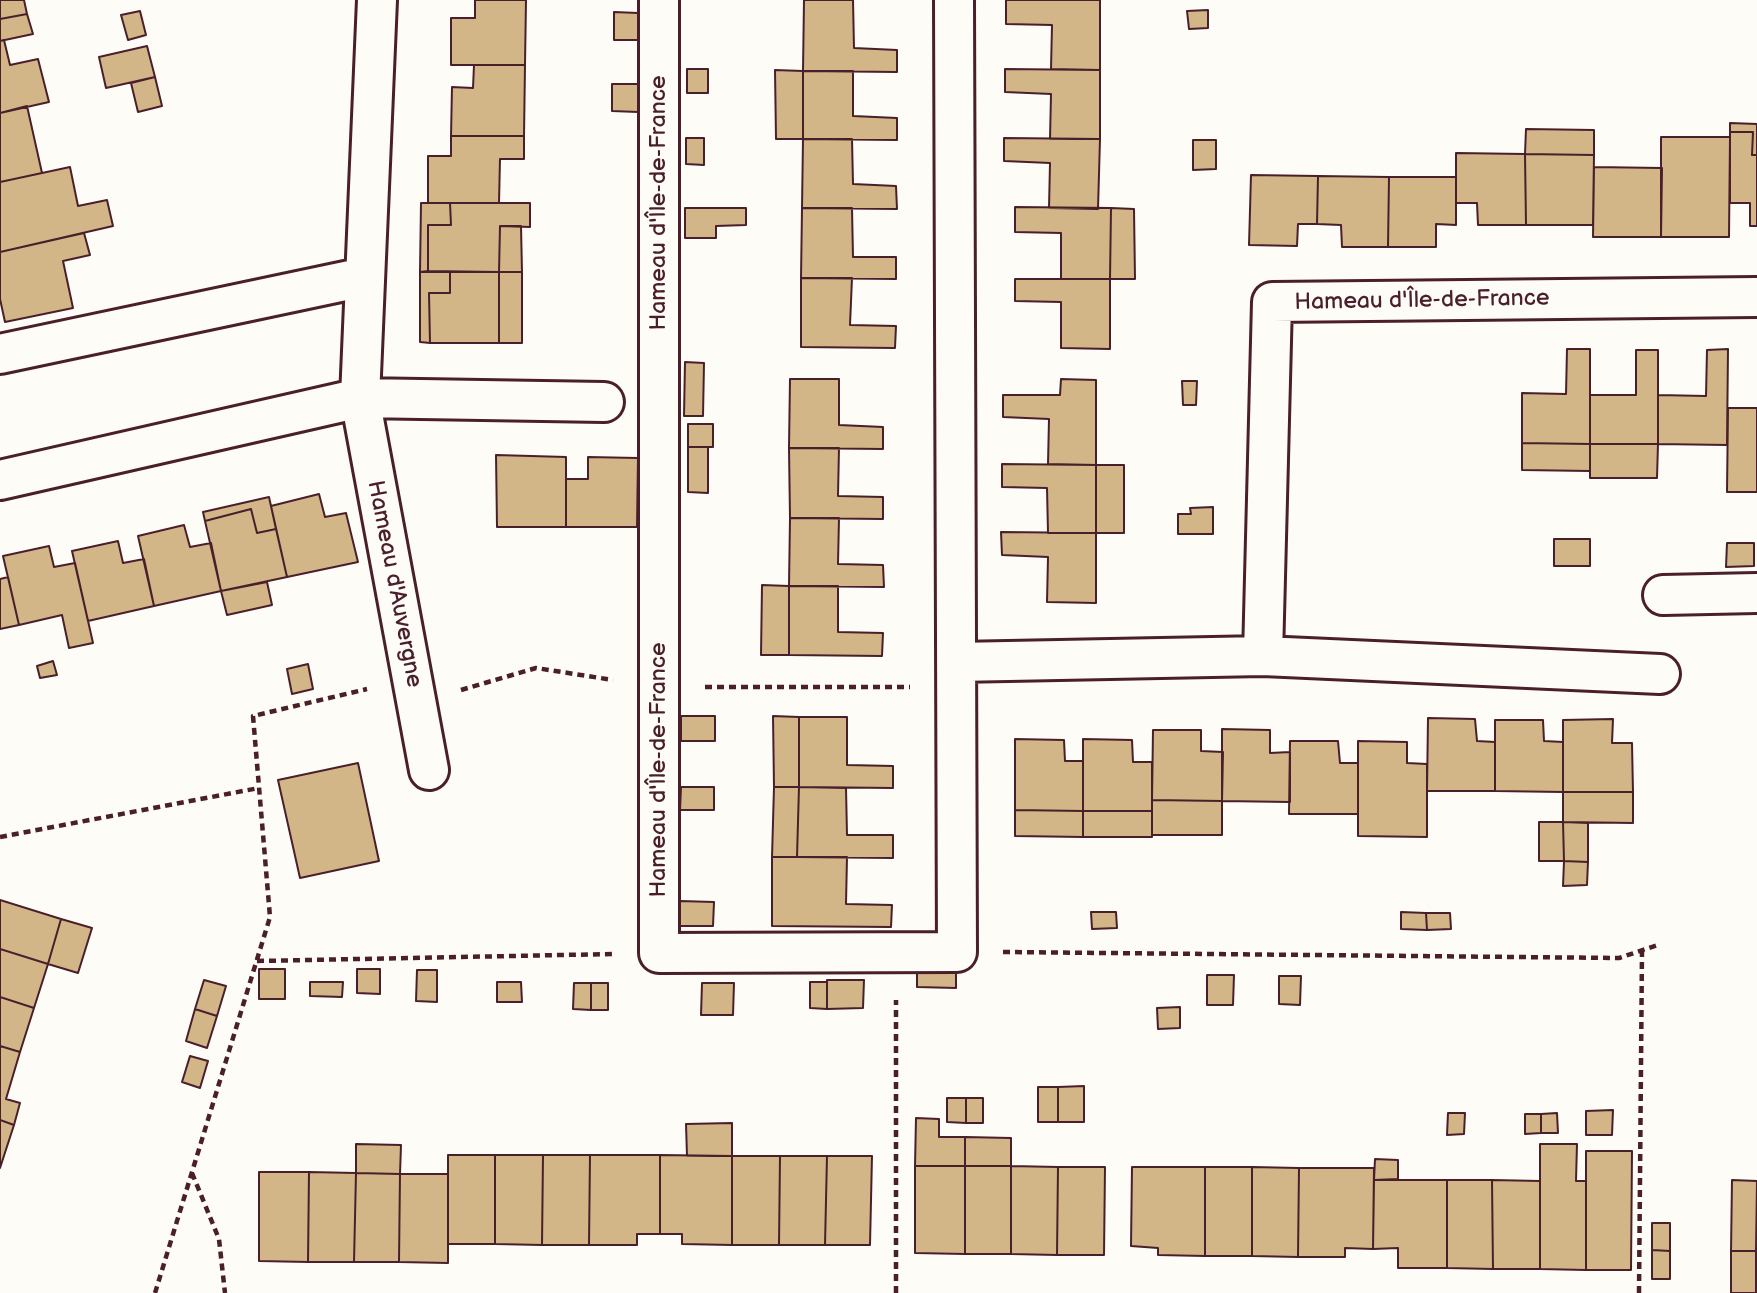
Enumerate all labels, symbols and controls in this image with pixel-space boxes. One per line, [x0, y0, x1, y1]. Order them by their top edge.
street label: Hameau d'Île-de-France [645, 75, 673, 331]
street label: Hameau d'Île-de-France [1294, 285, 1550, 317]
street label: Hameau d'Auvergne [360, 478, 428, 690]
street label: Hameau d'Île-de-France [645, 642, 673, 898]

